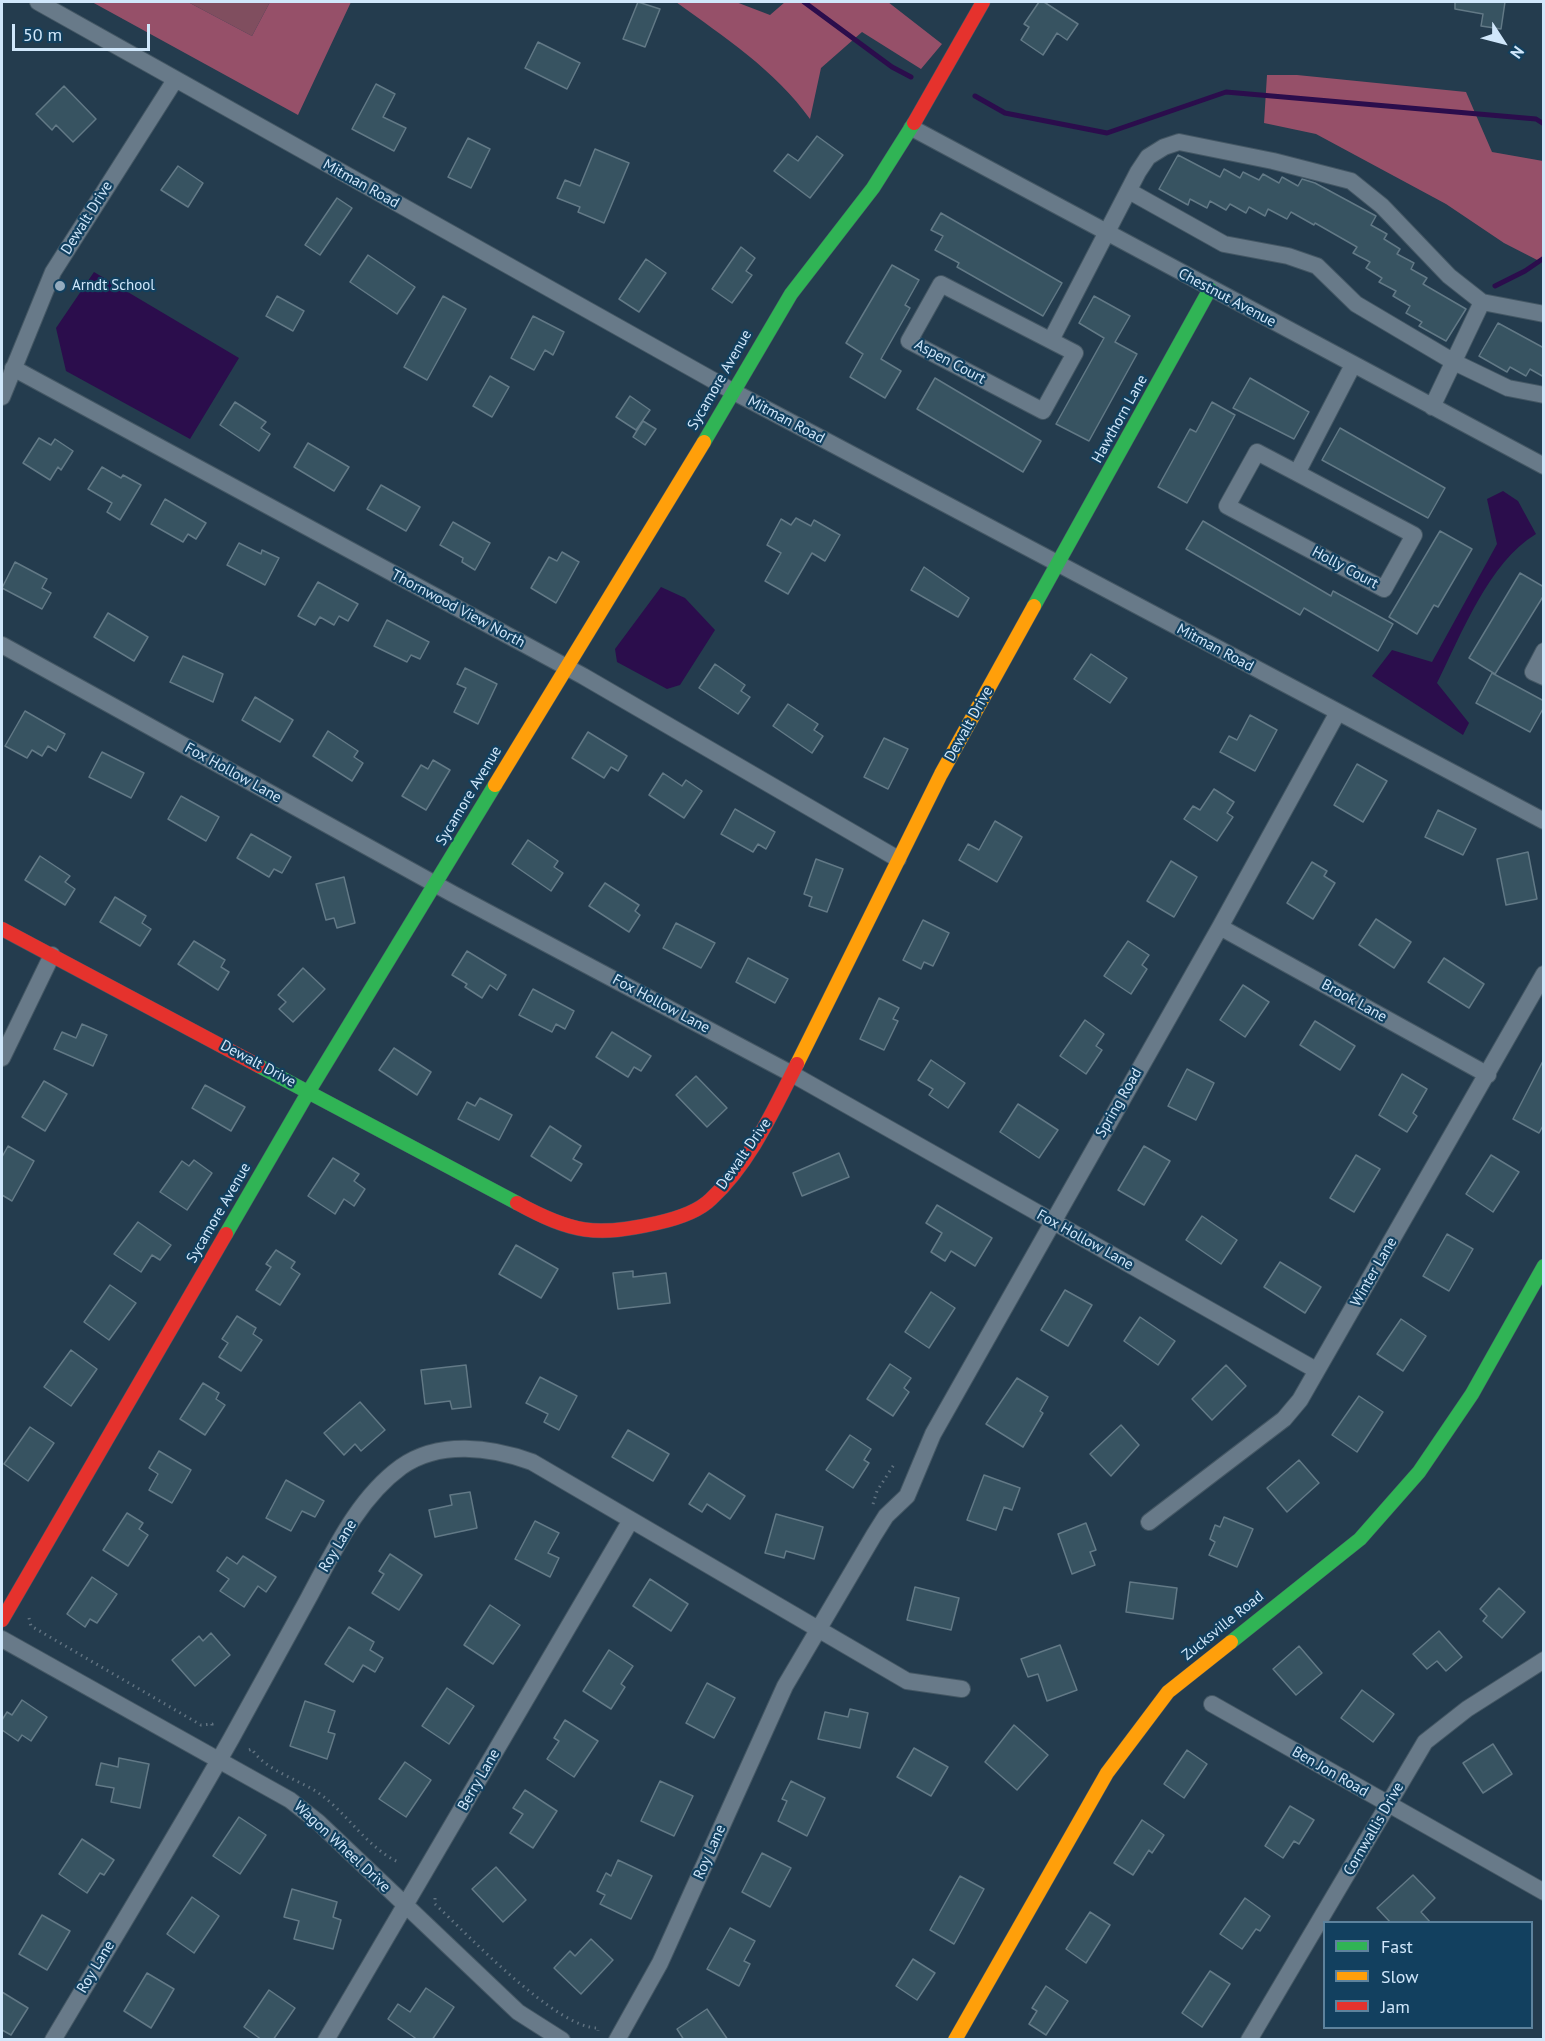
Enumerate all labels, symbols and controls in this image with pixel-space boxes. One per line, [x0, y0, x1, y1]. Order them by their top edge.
scale bar [15, 12, 153, 50]
north arrow [1473, 12, 1533, 72]
text: 50 m [23, 23, 62, 46]
text: N [1506, 42, 1529, 63]
street label: Mitman Road [320, 156, 402, 212]
street label: Dewalt Drive [57, 178, 117, 258]
street label: Chestnut Avenue [1175, 265, 1279, 331]
place label: Arndt School [72, 277, 155, 295]
marker: Arndt School [53, 279, 67, 293]
street label: Sycamore Avenue [684, 327, 756, 433]
street label: Aspen Court [911, 336, 989, 388]
street label: Hawthorn Lane [1088, 372, 1152, 466]
street label: Mitman Road [744, 392, 828, 448]
street label: Holly Court [1309, 543, 1381, 593]
street label: Thornwood View North [388, 566, 528, 652]
street label: Mitman Road [1173, 620, 1257, 676]
street label: Dewalt Drive [941, 683, 997, 765]
street label: Fox Hollow Lane [182, 739, 284, 807]
street label: Sycamore Avenue [432, 743, 506, 849]
street label: Fox Hollow Lane [609, 971, 713, 1037]
street label: Brook Lane [1318, 976, 1390, 1026]
street label: Dewalt Drive [217, 1037, 299, 1091]
street label: Spring Road [1092, 1065, 1146, 1141]
street label: Dewalt Drive [713, 1115, 775, 1193]
street label: Sycamore Avenue [183, 1160, 255, 1266]
street label: Fox Hollow Lane [1034, 1206, 1136, 1274]
street label: Winter Lane [1347, 1234, 1401, 1310]
street label: Roy Lane [315, 1517, 361, 1575]
street label: Zucksville Road [1179, 1588, 1267, 1664]
street label: Ben Jon Road [1289, 1743, 1371, 1801]
street label: Berry Lane [454, 1746, 504, 1814]
street label: Cornwallis Drive [1340, 1779, 1408, 1879]
street label: Wagon Wheel Drive [290, 1798, 394, 1896]
street label: Roy Lane [690, 1822, 730, 1882]
legend [1323, 1921, 1533, 2029]
text: Fast [1381, 1935, 1413, 1958]
street label: Roy Lane [73, 1938, 119, 1996]
text: Slow [1381, 1965, 1419, 1988]
text: Jam [1381, 1995, 1410, 2018]

